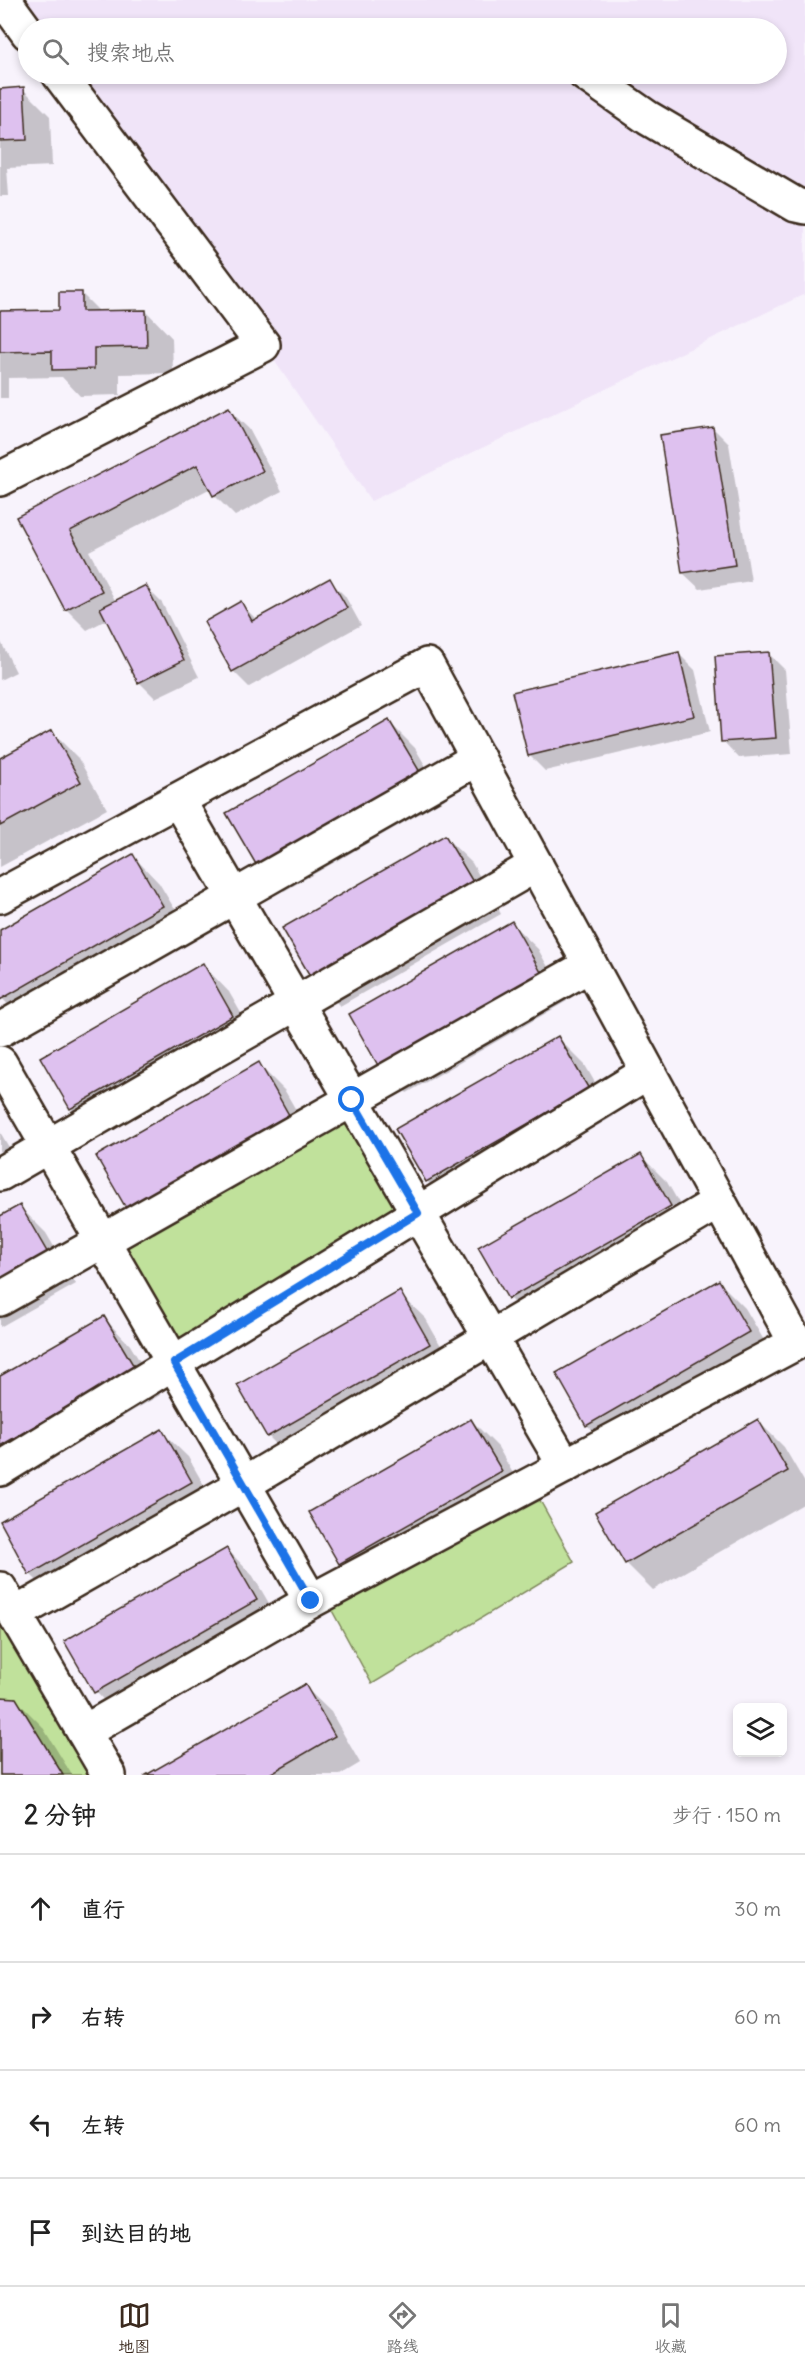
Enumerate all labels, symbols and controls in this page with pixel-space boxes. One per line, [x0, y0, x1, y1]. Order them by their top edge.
search box [18, 18, 787, 84]
icon: search [39, 35, 72, 68]
text: 搜索地点 [87, 38, 175, 66]
route start [338, 1086, 364, 1112]
route end [297, 1587, 323, 1613]
map controls [733, 1703, 787, 1757]
button: layers [733, 1703, 787, 1757]
text: 2 分钟 [24, 1798, 96, 1831]
text: 步行 · 150 m [672, 1802, 781, 1827]
icon: ahead [24, 1892, 57, 1925]
text: 直行 [81, 1895, 125, 1923]
text: 30 m [734, 1896, 781, 1921]
icon: right [24, 2000, 57, 2033]
text: 右转 [81, 2003, 125, 2031]
text: 60 m [734, 2004, 781, 2029]
icon: left [24, 2108, 57, 2141]
text: 左转 [81, 2111, 125, 2139]
text: 60 m [734, 2112, 781, 2137]
icon: arrive [24, 2216, 57, 2249]
text: 到达目的地 [81, 2219, 191, 2247]
tab: 地图 [118, 2299, 151, 2357]
tab: 路线 [386, 2299, 419, 2357]
tab: 收藏 [654, 2299, 687, 2357]

